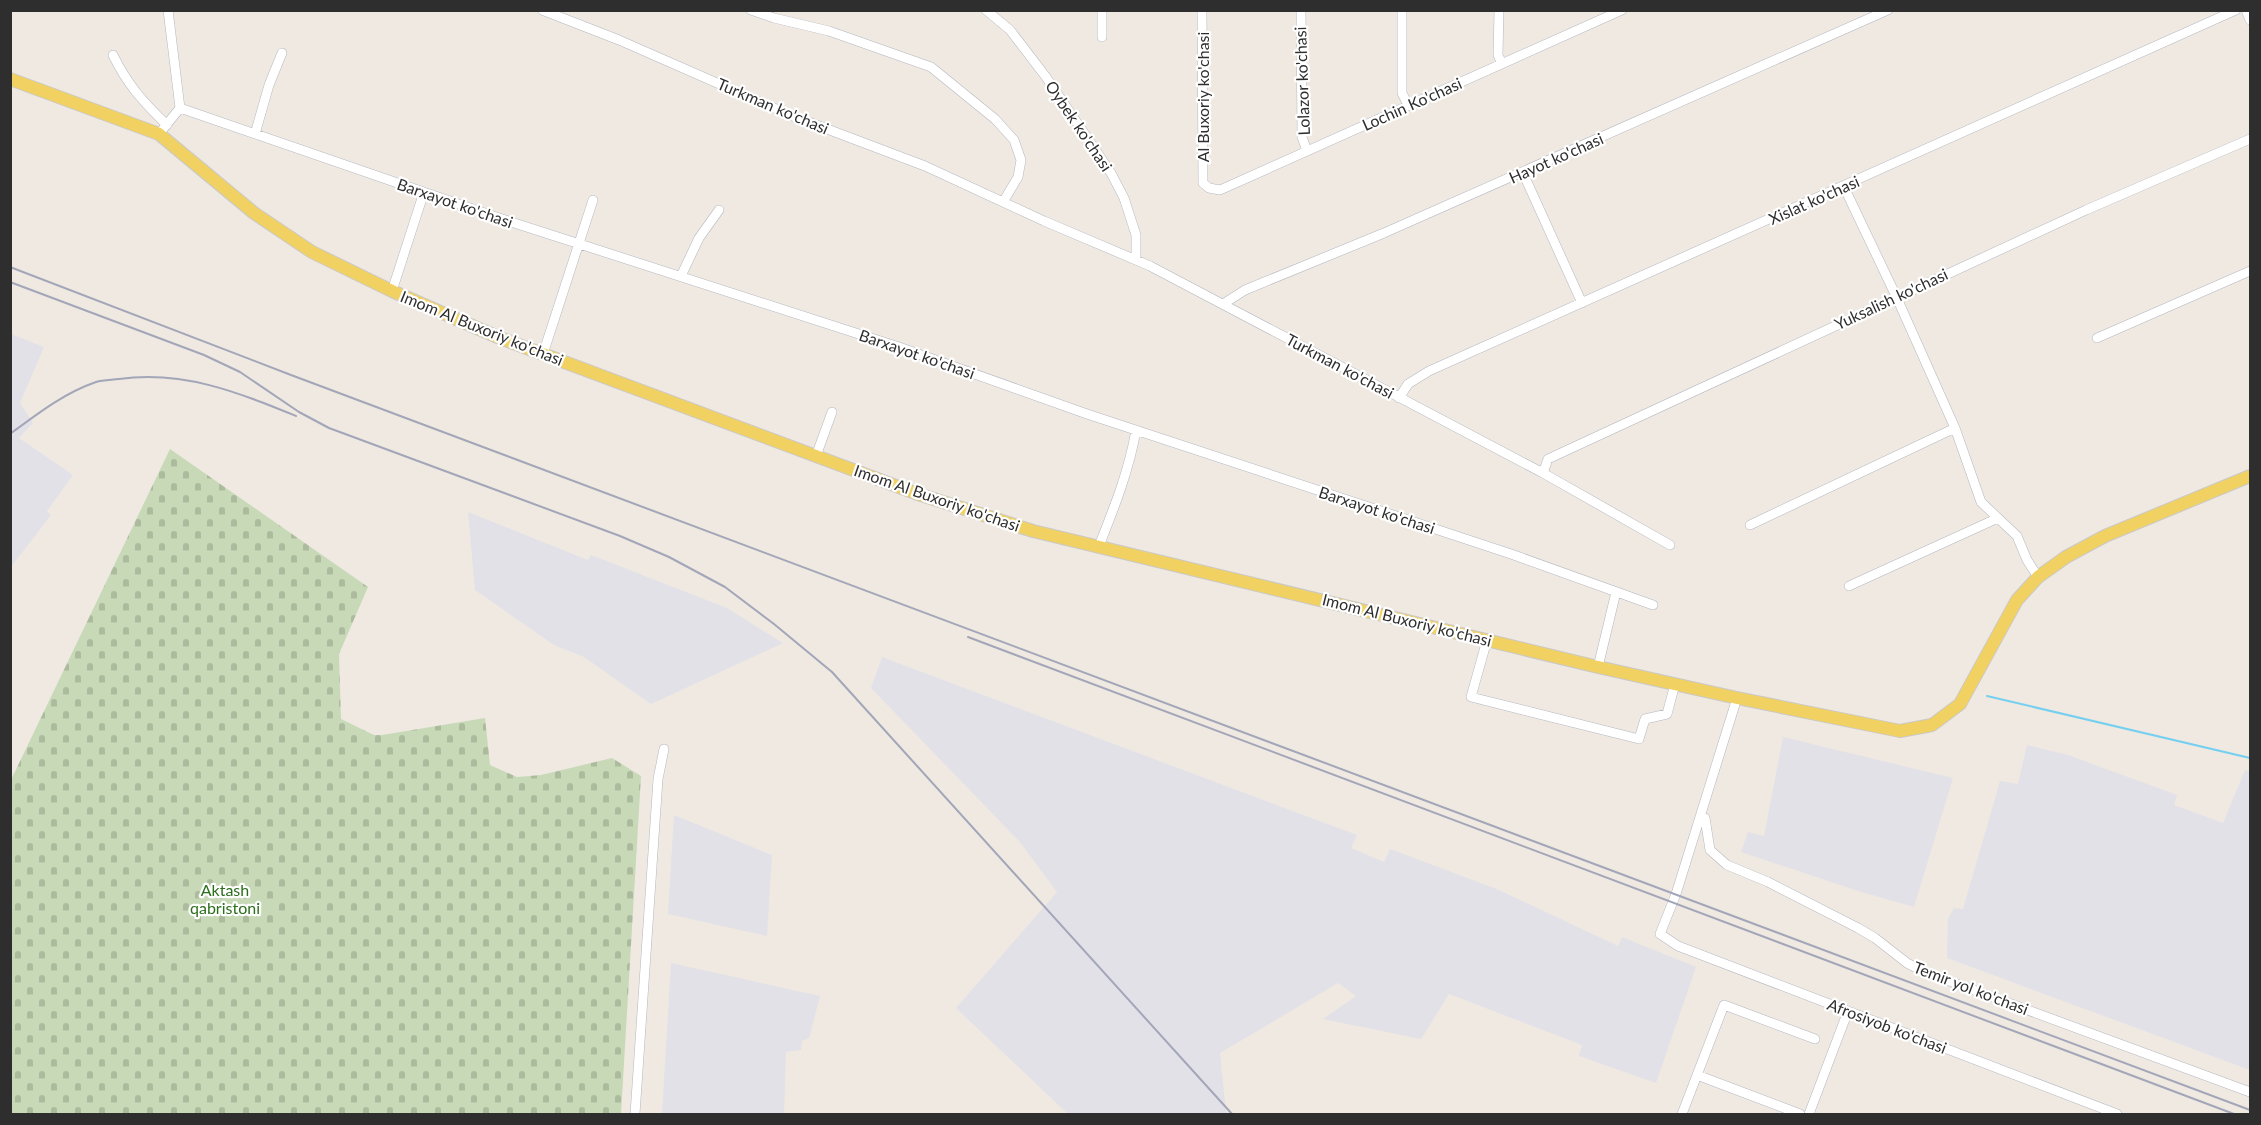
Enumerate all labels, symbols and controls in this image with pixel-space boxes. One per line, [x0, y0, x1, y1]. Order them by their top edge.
street label: Lolazor ko'chasi [1290, 26, 1313, 136]
street label: Al Buxoriy ko'chasi [1193, 32, 1212, 162]
street label: Turkman ko'chasi [715, 73, 832, 138]
street label: Lochin Ko'chasi [1359, 73, 1465, 134]
street label: Oybek ko'chasi [1042, 77, 1117, 175]
street label: Hayot ko'chasi [1506, 128, 1606, 187]
street label: Xislat ko'chasi [1766, 171, 1862, 228]
street label: Barxayot ko'chasi [395, 174, 516, 231]
street label: Yuksalish ko'chasi [1831, 264, 1950, 333]
street label: Imom Al Buxoriy ko'chasi [398, 286, 566, 369]
street label: Barxayot ko'chasi [857, 325, 978, 382]
street label: Turkman ko'chasi [1283, 329, 1397, 402]
street label: Imom Al Buxoriy ko'chasi [852, 460, 1023, 535]
street label: Barxayot ko'chasi [1317, 482, 1438, 537]
street label: Imom Al Buxoriy ko'chasi [1320, 589, 1494, 650]
park label: Aktash qabristoni [190, 880, 260, 917]
street label: Temir yol ko'chasi [1911, 957, 2031, 1018]
street label: Afrosiyob ko'chasi [1825, 994, 1950, 1057]

